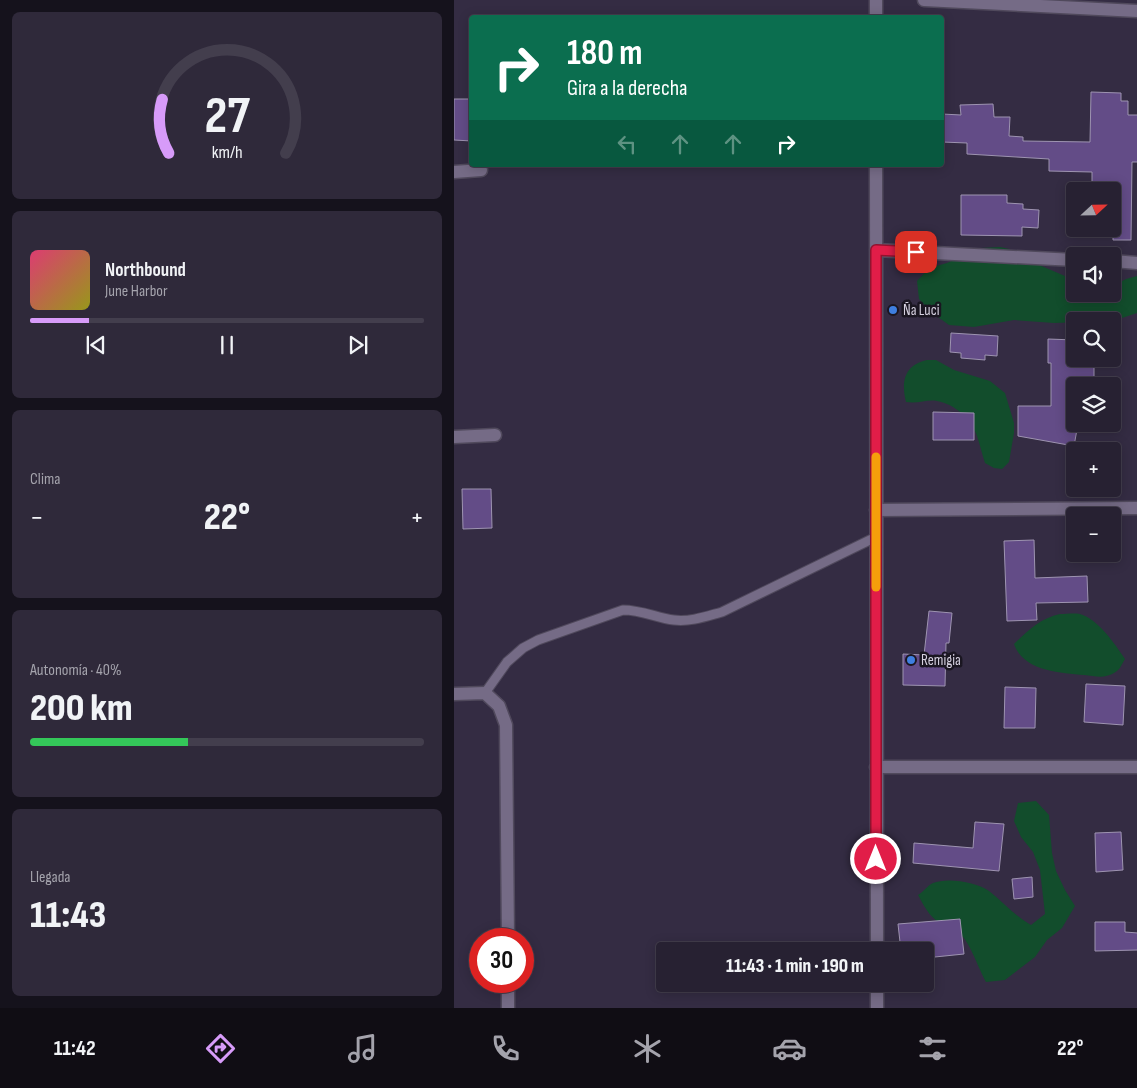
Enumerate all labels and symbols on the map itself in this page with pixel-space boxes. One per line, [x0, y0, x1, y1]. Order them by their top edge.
north arrow [1066, 182, 1122, 238]
pin [895, 231, 937, 273]
place label: Ña Luci [903, 301, 940, 320]
marker: Ña Luci [887, 304, 899, 316]
place label: Remigia [921, 651, 961, 670]
marker: Remigia [905, 654, 917, 666]
position arrow [849, 832, 901, 884]
speed limit sign: 30 [469, 928, 534, 993]

